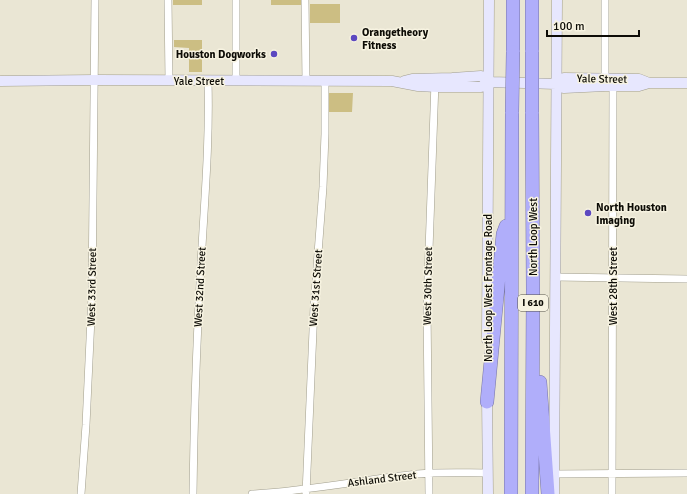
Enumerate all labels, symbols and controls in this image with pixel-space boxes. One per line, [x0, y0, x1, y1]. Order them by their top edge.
scale bar [547, 12, 639, 38]
text: 100 m [553, 19, 585, 34]
place label: Orangetheory Fitness [362, 26, 429, 52]
marker: Orangetheory Fitness [349, 33, 359, 43]
place label: Houston Dogworks [176, 48, 266, 61]
marker: Houston Dogworks [269, 49, 279, 59]
street label: Yale Street [577, 72, 627, 86]
street label: Yale Street [174, 75, 224, 88]
street label: North Loop West [527, 198, 540, 276]
place label: North Houston Imaging [596, 201, 667, 227]
marker: North Houston Imaging [583, 208, 593, 218]
street label: North Loop West Frontage Road [482, 214, 495, 362]
street label: West 32nd Street [191, 246, 209, 327]
street label: West 30th Street [421, 247, 435, 325]
street label: West 28th Street [607, 247, 620, 325]
street label: West 33rd Street [85, 248, 99, 326]
street label: West 31st Street [307, 249, 325, 327]
road number: I 610 [518, 295, 548, 311]
street label: Ashland Street [347, 468, 417, 490]

